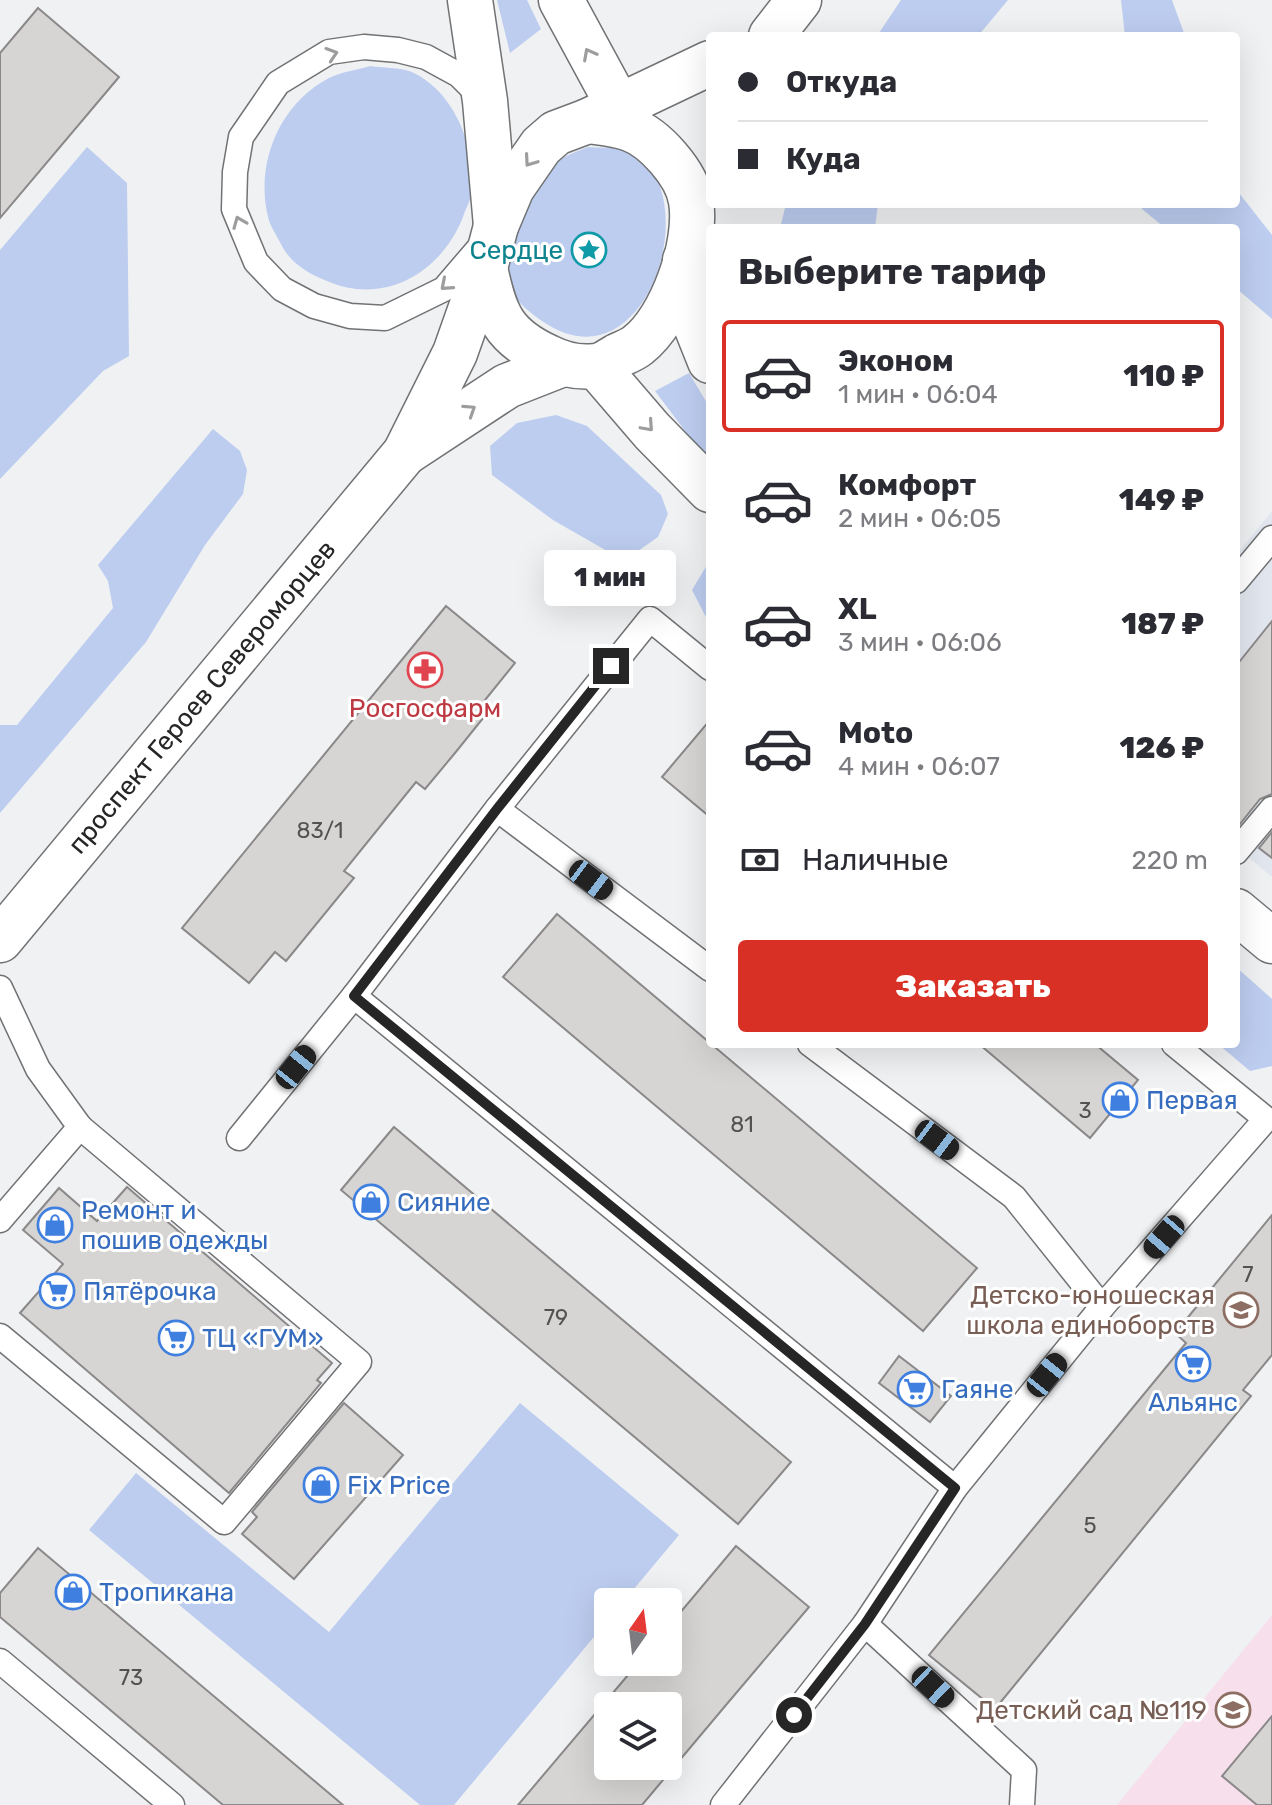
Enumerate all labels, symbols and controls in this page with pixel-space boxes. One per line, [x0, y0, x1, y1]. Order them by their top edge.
one-way arrow [325, 47, 338, 63]
one-way arrow [583, 47, 598, 62]
text: Откуда [786, 64, 897, 100]
text: Куда [786, 141, 861, 177]
one-way arrow [525, 153, 540, 167]
one-way arrow [232, 216, 249, 230]
place icon: Сердце [570, 231, 608, 269]
place label: Сердце [469, 235, 563, 266]
text: Выберите тариф [738, 250, 1047, 293]
one-way arrow [440, 275, 455, 290]
icon: car [742, 340, 814, 412]
text: Эконом [838, 343, 954, 379]
text: 110 ₽ [1123, 358, 1204, 394]
text: 1 мин · 06:04 [838, 379, 998, 410]
one-way arrow [461, 405, 476, 420]
one-way arrow [638, 416, 652, 431]
icon: car [742, 464, 814, 536]
text: Комфорт [838, 467, 976, 503]
text: 149 ₽ [1119, 482, 1204, 518]
text: 2 мин · 06:05 [838, 503, 1001, 534]
street label: проспект Героев Североморцев [62, 534, 342, 860]
callout: 1 мин [545, 550, 677, 606]
text: 1 мин [574, 562, 646, 593]
icon: car [742, 588, 814, 660]
text: XL [838, 591, 877, 627]
text: 187 ₽ [1121, 606, 1204, 642]
text: 3 мин · 06:06 [838, 627, 1002, 658]
route end [593, 648, 629, 684]
pharmacy icon: Росгосфарм [406, 651, 444, 689]
place label: Росгосфарм [349, 693, 501, 724]
icon: car [742, 712, 814, 784]
text: Moto [838, 715, 913, 751]
text: 126 ₽ [1119, 730, 1204, 766]
text: 4 мин · 06:07 [838, 751, 1000, 782]
house number: 83/1 [296, 817, 344, 844]
icon: cash [738, 838, 782, 882]
text: Наличные [802, 842, 948, 878]
text: 220 m [1131, 845, 1208, 876]
car [565, 856, 617, 904]
button: Заказать [738, 940, 1208, 1032]
car [272, 1041, 320, 1093]
shop icon: Первая [1101, 1081, 1139, 1119]
place label: Первая [1146, 1085, 1238, 1116]
house number: 3 [1078, 1097, 1092, 1124]
house number: 81 [730, 1111, 754, 1138]
car [911, 1116, 963, 1164]
shop icon: Сияние [352, 1183, 390, 1221]
place label: Сияние [397, 1187, 491, 1218]
place label: Ремонт и пошив одежды [81, 1195, 268, 1256]
shop icon: Ремонт и пошив одежды [36, 1206, 74, 1244]
car [1139, 1211, 1189, 1263]
house number: 7 [1242, 1261, 1254, 1288]
supermarket icon: Пятёрочка [38, 1272, 76, 1310]
place label: Пятёрочка [83, 1276, 217, 1307]
place label: Детско-юношеская школа единоборств [966, 1280, 1215, 1341]
school or university icon: Детско-юношеская школа единоборств [1222, 1291, 1260, 1329]
house number: 79 [544, 1304, 568, 1331]
supermarket icon: ТЦ «ГУМ» [157, 1319, 195, 1357]
place label: ТЦ «ГУМ» [202, 1323, 324, 1354]
supermarket icon: Альянс [1174, 1345, 1212, 1383]
car [1023, 1349, 1071, 1401]
supermarket icon: Гаяне [896, 1370, 934, 1408]
place label: Гаяне [941, 1374, 1014, 1405]
place label: Альянс [1148, 1387, 1238, 1418]
shop icon: Fix Price [302, 1466, 340, 1504]
place label: Fix Price [347, 1470, 451, 1501]
house number: 5 [1083, 1512, 1097, 1539]
shop icon: Тропикана [54, 1573, 92, 1611]
place label: Тропикана [99, 1577, 234, 1608]
north arrow [594, 1588, 682, 1676]
map controls [594, 1588, 682, 1780]
car [907, 1662, 959, 1712]
house number: 73 [119, 1664, 143, 1691]
school or university icon: Детский сад №119 [1214, 1691, 1252, 1729]
button: layers [594, 1692, 682, 1780]
place label: Детский сад №119 [976, 1695, 1207, 1726]
route start [776, 1697, 812, 1733]

